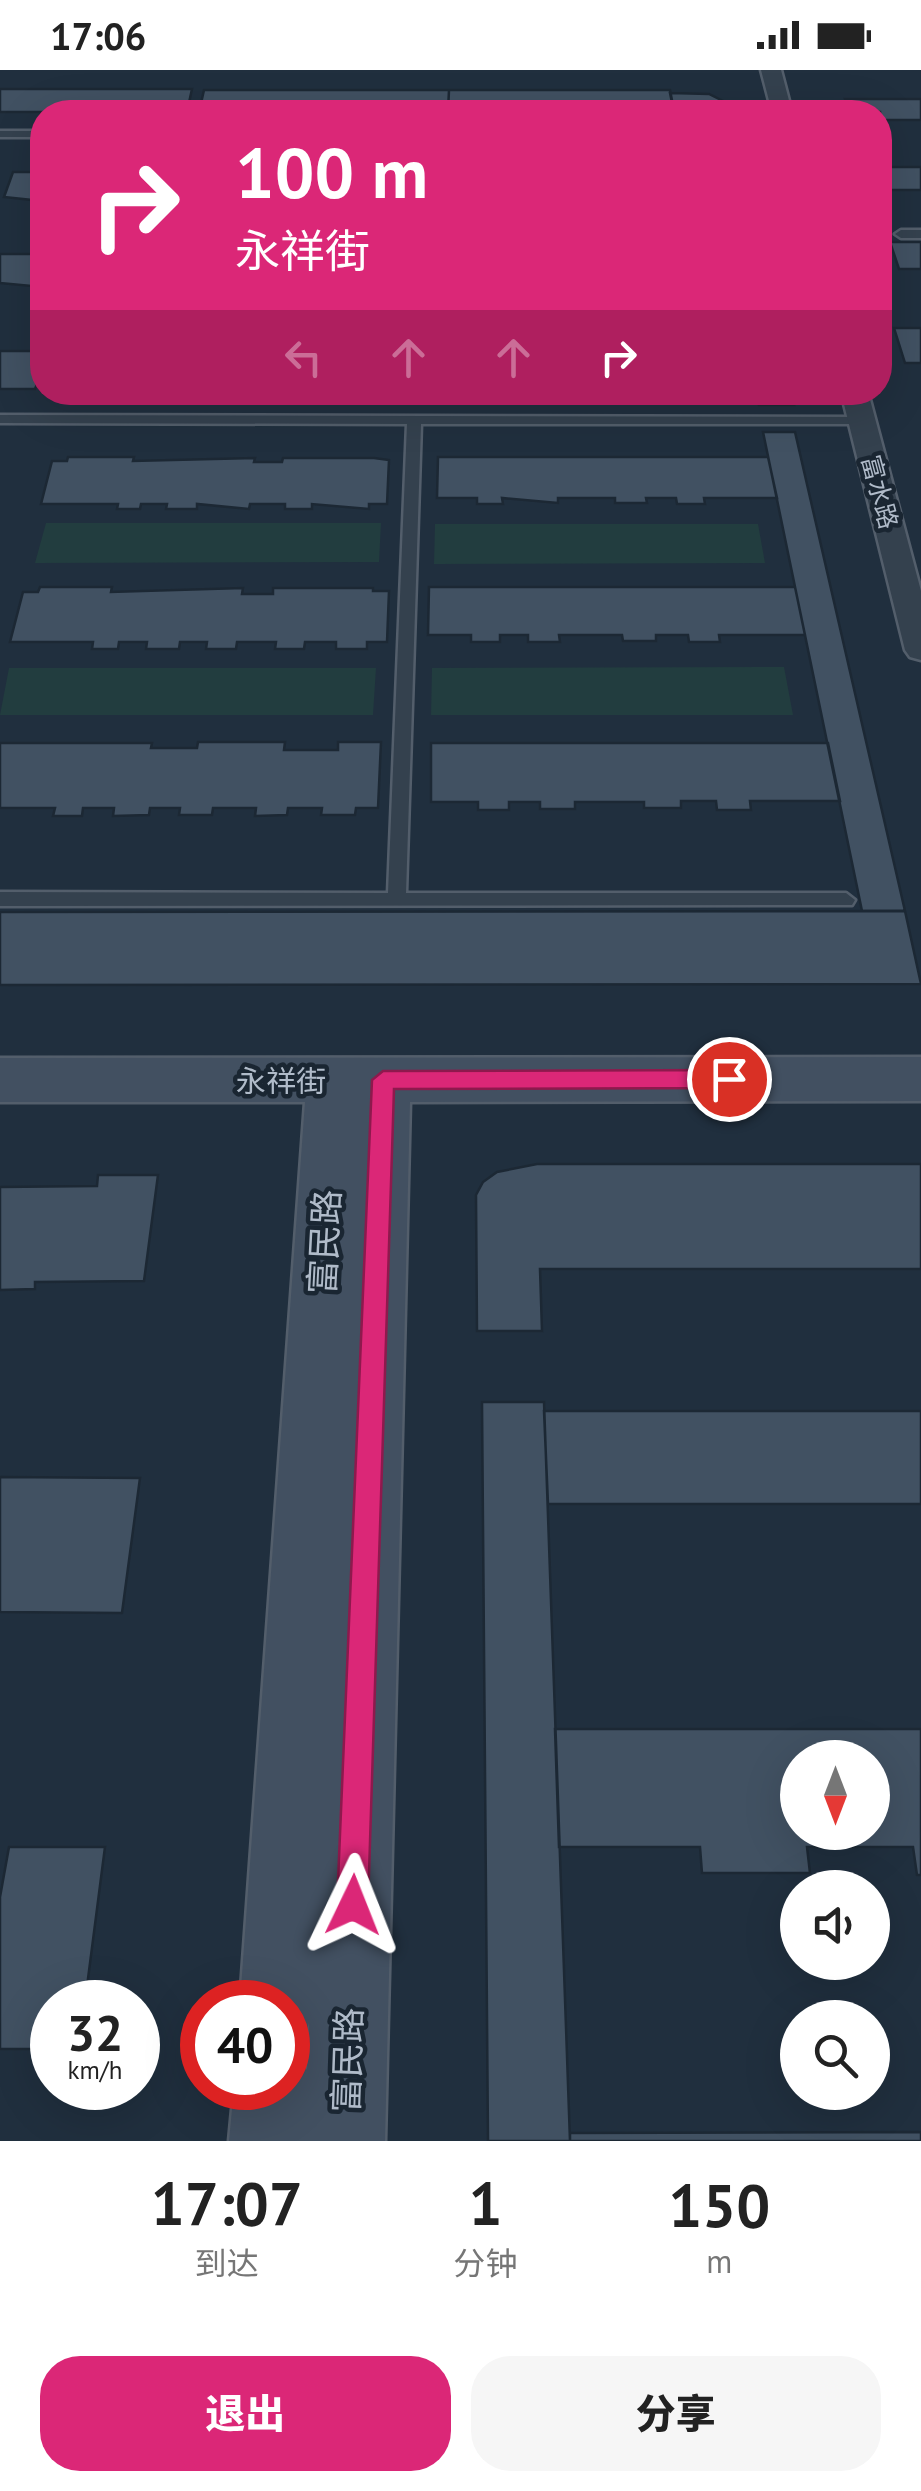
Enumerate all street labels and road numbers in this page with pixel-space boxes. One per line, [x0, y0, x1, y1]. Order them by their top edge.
street label: 富水路 [855, 452, 905, 532]
street label: 永祥街 [236, 1061, 326, 1100]
street label: 富民路 [298, 1188, 350, 1296]
street label: 富民路 [322, 2007, 372, 2113]

